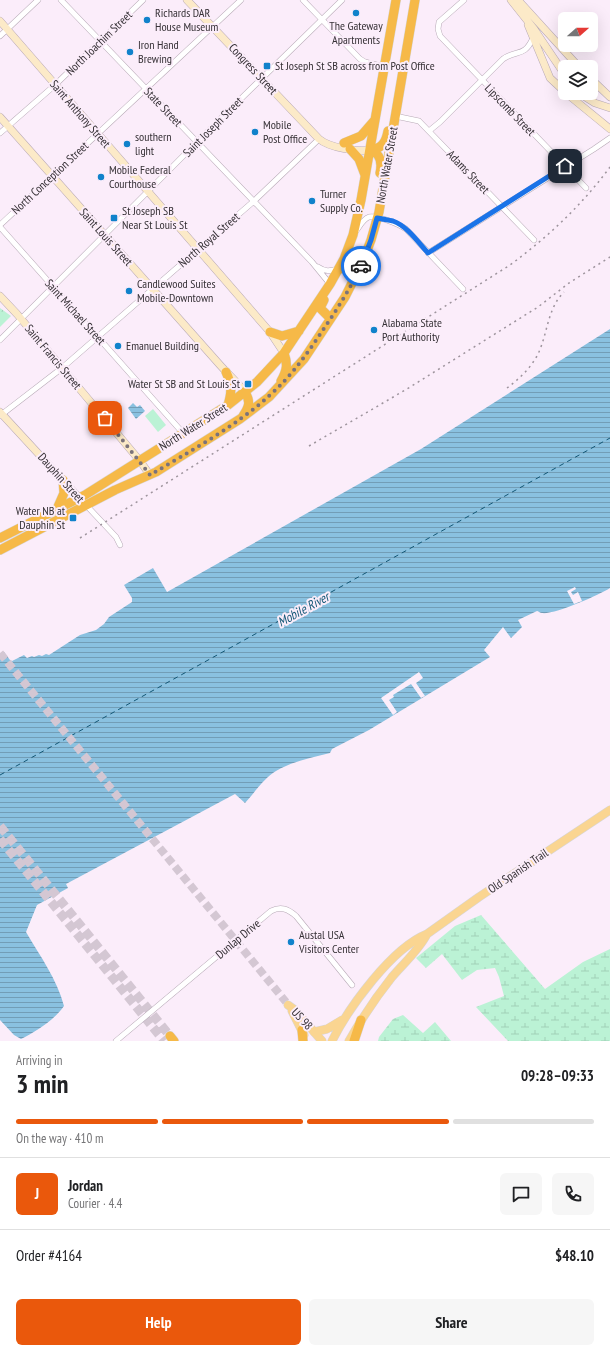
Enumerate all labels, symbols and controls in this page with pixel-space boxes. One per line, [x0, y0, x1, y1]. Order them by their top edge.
place label: Richards DAR House Museum [155, 5, 218, 34]
street label: North Joachim Street [62, 7, 135, 78]
marker: The Gateway Apartments [351, 8, 361, 18]
north arrow [558, 12, 598, 52]
map controls [558, 12, 598, 100]
marker: Richards DAR House Museum [142, 15, 152, 25]
place label: The Gateway Apartments [329, 18, 383, 47]
place label: Iron Hand Brewing [138, 37, 179, 66]
street label: Congress Street [226, 40, 281, 98]
marker: Iron Hand Brewing [125, 47, 135, 57]
place label: St Joseph St SB across from Post Office [275, 58, 435, 73]
button: layers [558, 60, 598, 100]
marker: St Joseph St SB across from Post Office [262, 61, 272, 71]
street label: Saint Anthony Street [47, 77, 114, 151]
street label: Lipscomb Street [482, 81, 539, 139]
street label: State Street [141, 84, 186, 130]
street label: Saint Joseph Street [180, 93, 246, 160]
place label: Mobile Post Office [263, 117, 307, 146]
street label: North Water Street [372, 125, 401, 204]
marker: Mobile Post Office [250, 127, 260, 137]
place label: southern light [135, 129, 172, 158]
street label: North Conception Street [8, 138, 92, 217]
marker: southern light [122, 139, 132, 149]
street label: Adams Street [444, 147, 493, 197]
pin [548, 149, 582, 183]
icon: home [554, 155, 576, 177]
place label: Mobile Federal Courthouse [109, 162, 171, 191]
marker: Mobile Federal Courthouse [96, 172, 106, 182]
place label: Turner Supply Co. [320, 186, 363, 215]
marker: Turner Supply Co. [307, 196, 317, 206]
place label: St Joseph SB Near St Louis St [122, 203, 188, 232]
street label: Saint Louis Street [77, 205, 137, 269]
street label: North Royal Street [175, 209, 243, 270]
marker: St Joseph SB Near St Louis St [109, 213, 119, 223]
courier [341, 246, 381, 286]
icon: car [350, 255, 372, 277]
street label: Saint Michael Street [42, 276, 109, 348]
place label: Candlewood Suites Mobile-Downtown [137, 276, 216, 305]
marker: Candlewood Suites Mobile-Downtown [124, 286, 134, 296]
place label: Alabama State Port Authority [382, 315, 442, 344]
street label: Saint Francis Street [22, 321, 85, 393]
marker: Alabama State Port Authority [369, 325, 379, 335]
place label: Emanuel Building [126, 338, 199, 353]
marker: Emanuel Building [113, 341, 123, 351]
place label: Water St SB and St Louis St [128, 376, 241, 391]
marker: Water St SB and St Louis St [243, 379, 253, 389]
street label: North Water Street [156, 399, 230, 453]
pin [88, 401, 122, 435]
icon: bag [94, 407, 116, 429]
street label: Dauphin Street [35, 450, 88, 506]
place label: Water NB at Dauphin St [16, 503, 66, 532]
marker: Water NB at Dauphin St [68, 513, 78, 523]
water label: Mobile River [274, 587, 334, 631]
street label: Old Spanish Trail [485, 845, 551, 896]
street label: Dunlap Drive [212, 916, 263, 962]
place label: Austal USA Visitors Center [298, 927, 360, 956]
marker: Austal USA Visitors Center [286, 937, 296, 947]
street label: US 98 [288, 1004, 316, 1033]
text: Arriving in [16, 1052, 63, 1069]
text: 09:28–09:33 [521, 1066, 594, 1085]
text: 3 min [16, 1067, 69, 1100]
text: On the way · 410 m [16, 1130, 103, 1147]
button: chat [500, 1173, 542, 1215]
button: phone [552, 1173, 594, 1215]
text: Jordan [68, 1176, 103, 1195]
text: J [35, 1184, 39, 1203]
text: Courier · 4.4 [68, 1195, 122, 1212]
text: Order #4164 [16, 1246, 82, 1265]
text: $48.10 [555, 1246, 594, 1265]
button: Help [16, 1299, 301, 1345]
button: Share [309, 1299, 594, 1345]

